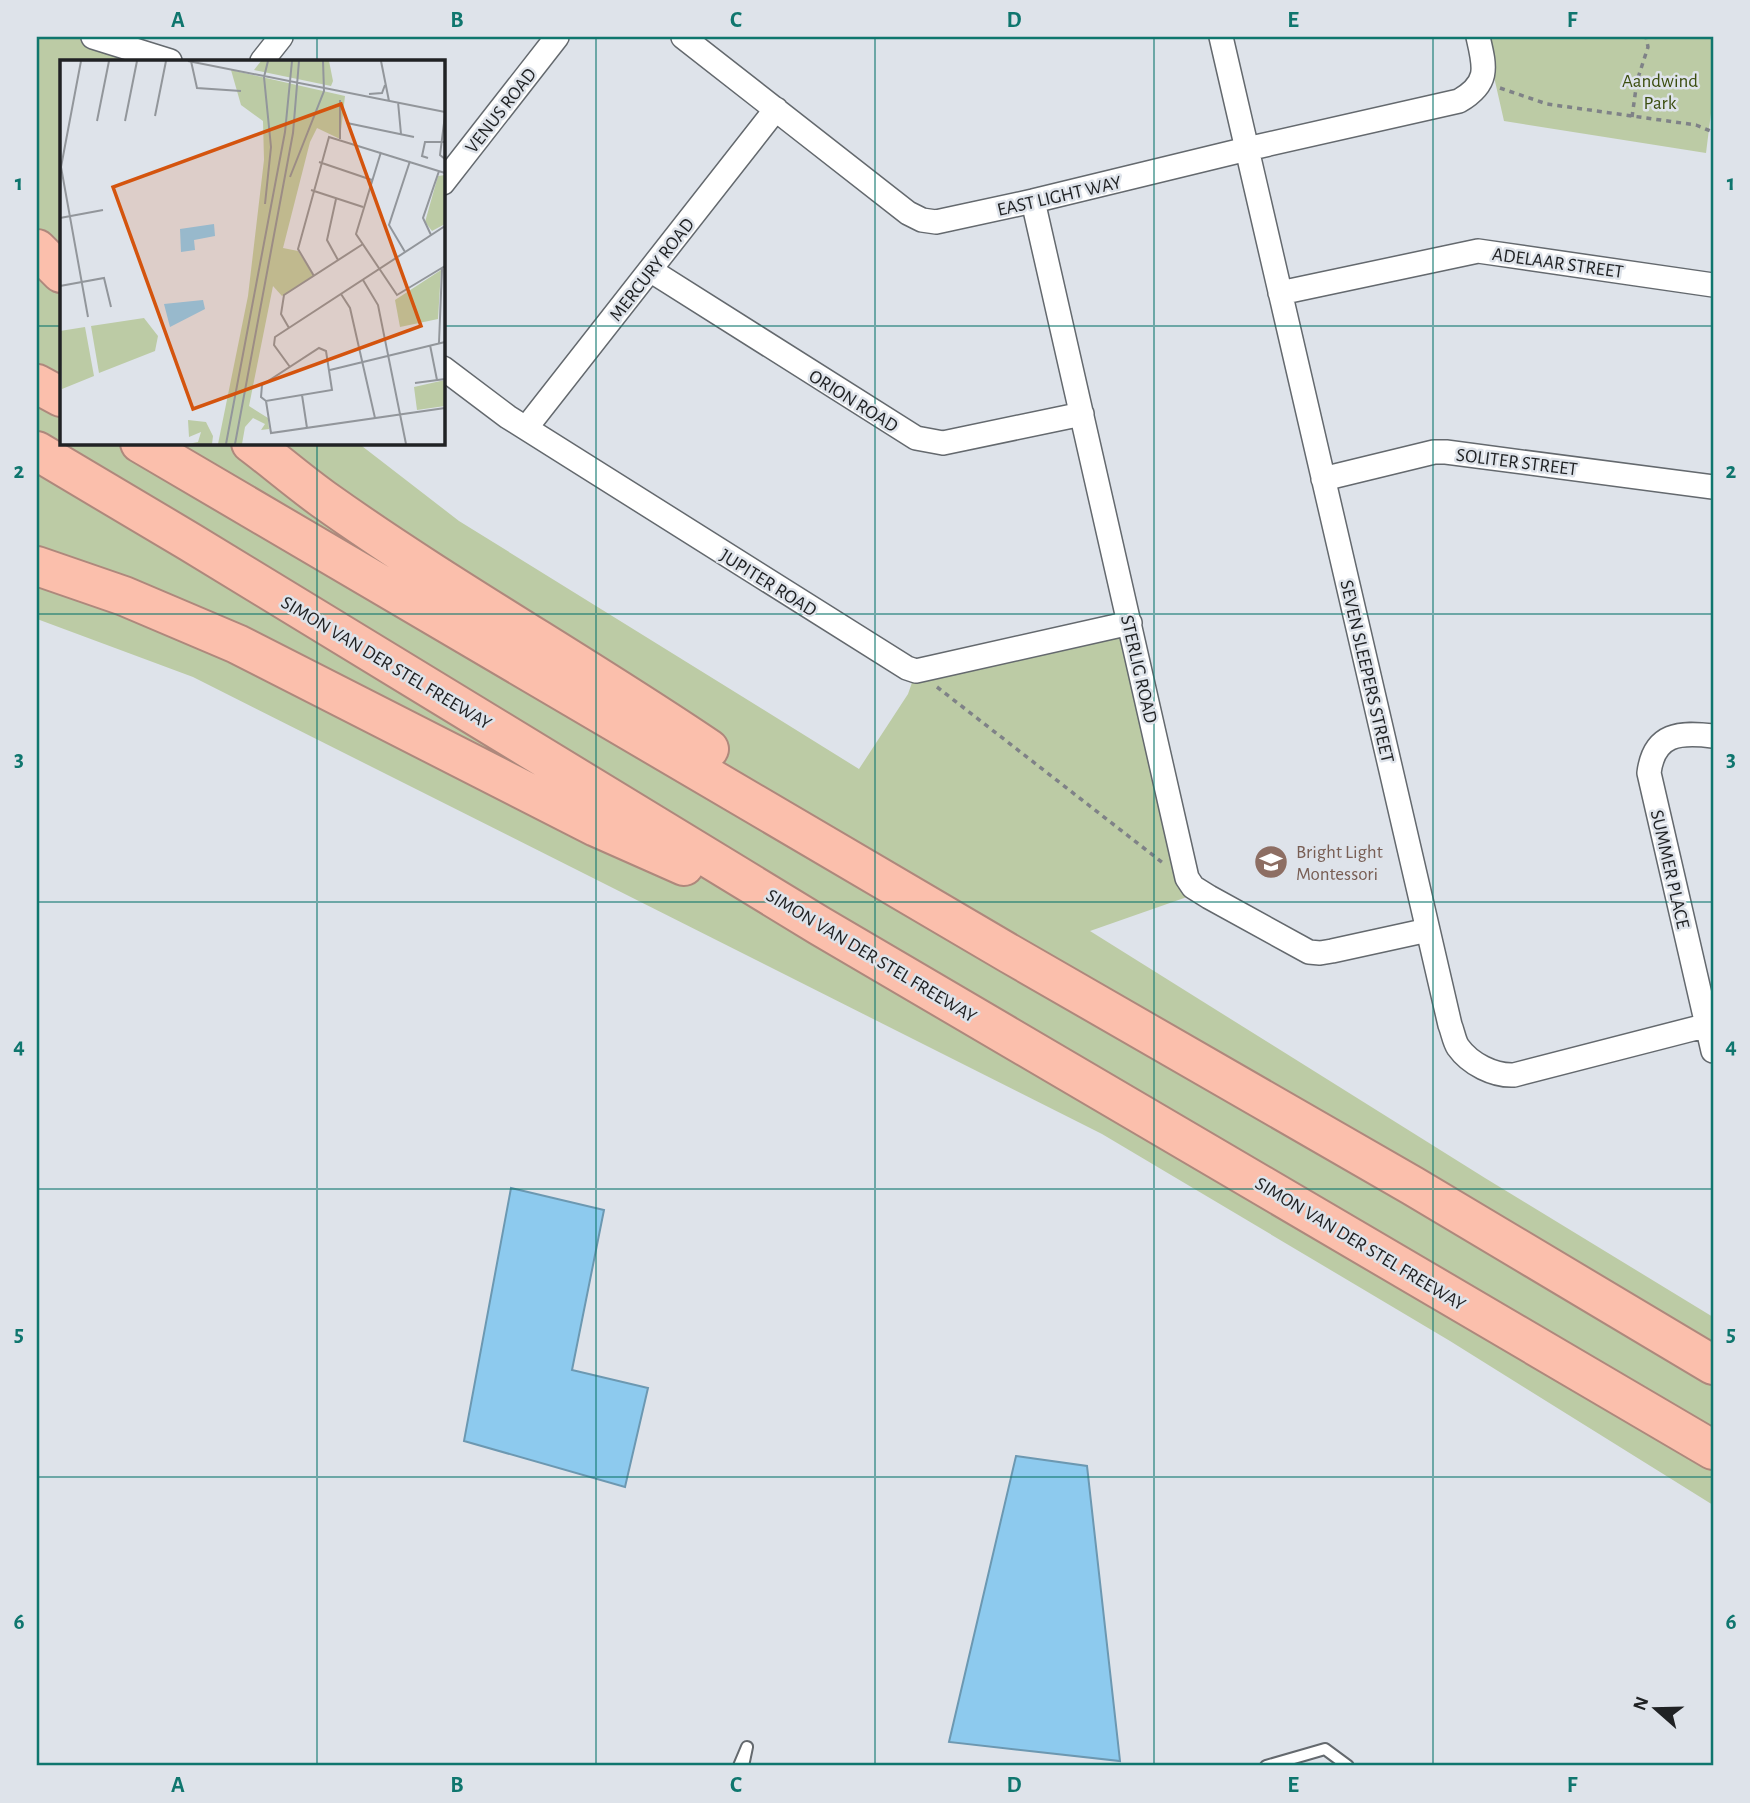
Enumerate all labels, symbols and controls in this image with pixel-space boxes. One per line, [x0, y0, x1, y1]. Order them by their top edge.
text: A [171, 9, 185, 32]
text: B [450, 9, 464, 32]
text: C [730, 9, 742, 32]
text: D [1006, 9, 1022, 32]
text: E [1287, 9, 1299, 32]
text: F [1567, 9, 1578, 32]
inset map [60, 60, 444, 444]
street label: VENUS ROAD [462, 65, 540, 157]
park label: Aandwind Park [1622, 72, 1698, 113]
text: 1 [15, 172, 23, 195]
text: 1 [1727, 172, 1735, 195]
street label: EAST LIGHT WAY [995, 173, 1123, 220]
street label: MERCURY ROAD [606, 215, 698, 325]
street label: ADELAAR STREET [1491, 245, 1625, 282]
street label: ORION ROAD [805, 366, 901, 436]
street label: SOLITER STREET [1455, 446, 1579, 479]
text: 2 [14, 460, 25, 483]
text: 2 [1726, 460, 1737, 483]
street label: JUPITER ROAD [717, 546, 820, 620]
street label: SEVEN SLEEPERS STREET [1336, 578, 1397, 765]
street label: SIMON VAN DER STEL FREEWAY [278, 593, 495, 734]
street label: STERLIG ROAD [1117, 613, 1160, 725]
text: 3 [14, 748, 24, 771]
text: 3 [1726, 748, 1736, 771]
street label: SUMMER PLACE [1647, 808, 1692, 931]
school or university icon: Bright Light Montessori [1252, 843, 1290, 881]
place label: Bright Light Montessori [1296, 843, 1383, 884]
street label: SIMON VAN DER STEL FREEWAY [763, 886, 980, 1027]
text: 4 [13, 1035, 25, 1058]
text: 4 [1725, 1035, 1737, 1058]
street label: SIMON VAN DER STEL FREEWAY [1252, 1174, 1469, 1315]
text: 5 [14, 1323, 24, 1346]
text: 5 [1726, 1323, 1736, 1346]
text: 6 [13, 1611, 25, 1634]
text: 6 [1725, 1611, 1737, 1634]
north arrow [1620, 1674, 1690, 1744]
text: N [1630, 1694, 1653, 1713]
text: A [171, 1774, 185, 1797]
text: B [450, 1774, 464, 1797]
text: C [730, 1774, 742, 1797]
text: D [1006, 1774, 1022, 1797]
text: E [1287, 1774, 1299, 1797]
text: F [1567, 1774, 1578, 1797]

